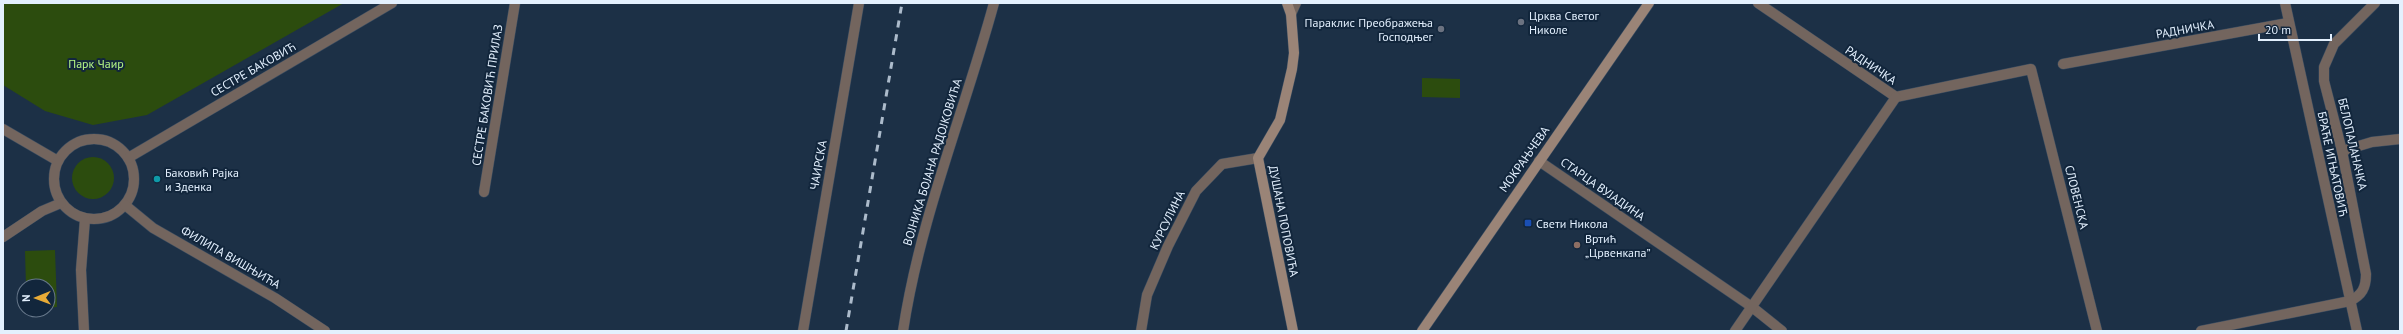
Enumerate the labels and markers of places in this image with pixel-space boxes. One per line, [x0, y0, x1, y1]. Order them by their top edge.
place label: Црква Светог Николе [1529, 8, 1600, 37]
place label: Параклис Преображења Господњег [1305, 15, 1434, 44]
marker: Црква Светог Николе [1516, 17, 1526, 27]
marker: Параклис Преображења Господњег [1436, 24, 1446, 34]
place label: Баковић Рајка и Зденка [165, 165, 239, 194]
marker: Баковић Рајка и Зденка [152, 174, 162, 184]
place label: Свети Никола [1536, 216, 1608, 231]
marker: Свети Никола [1523, 218, 1533, 228]
place label: Вртић „Црвенкапа” [1585, 231, 1651, 260]
marker: Вртић „Црвенкапа” [1572, 240, 1582, 250]

